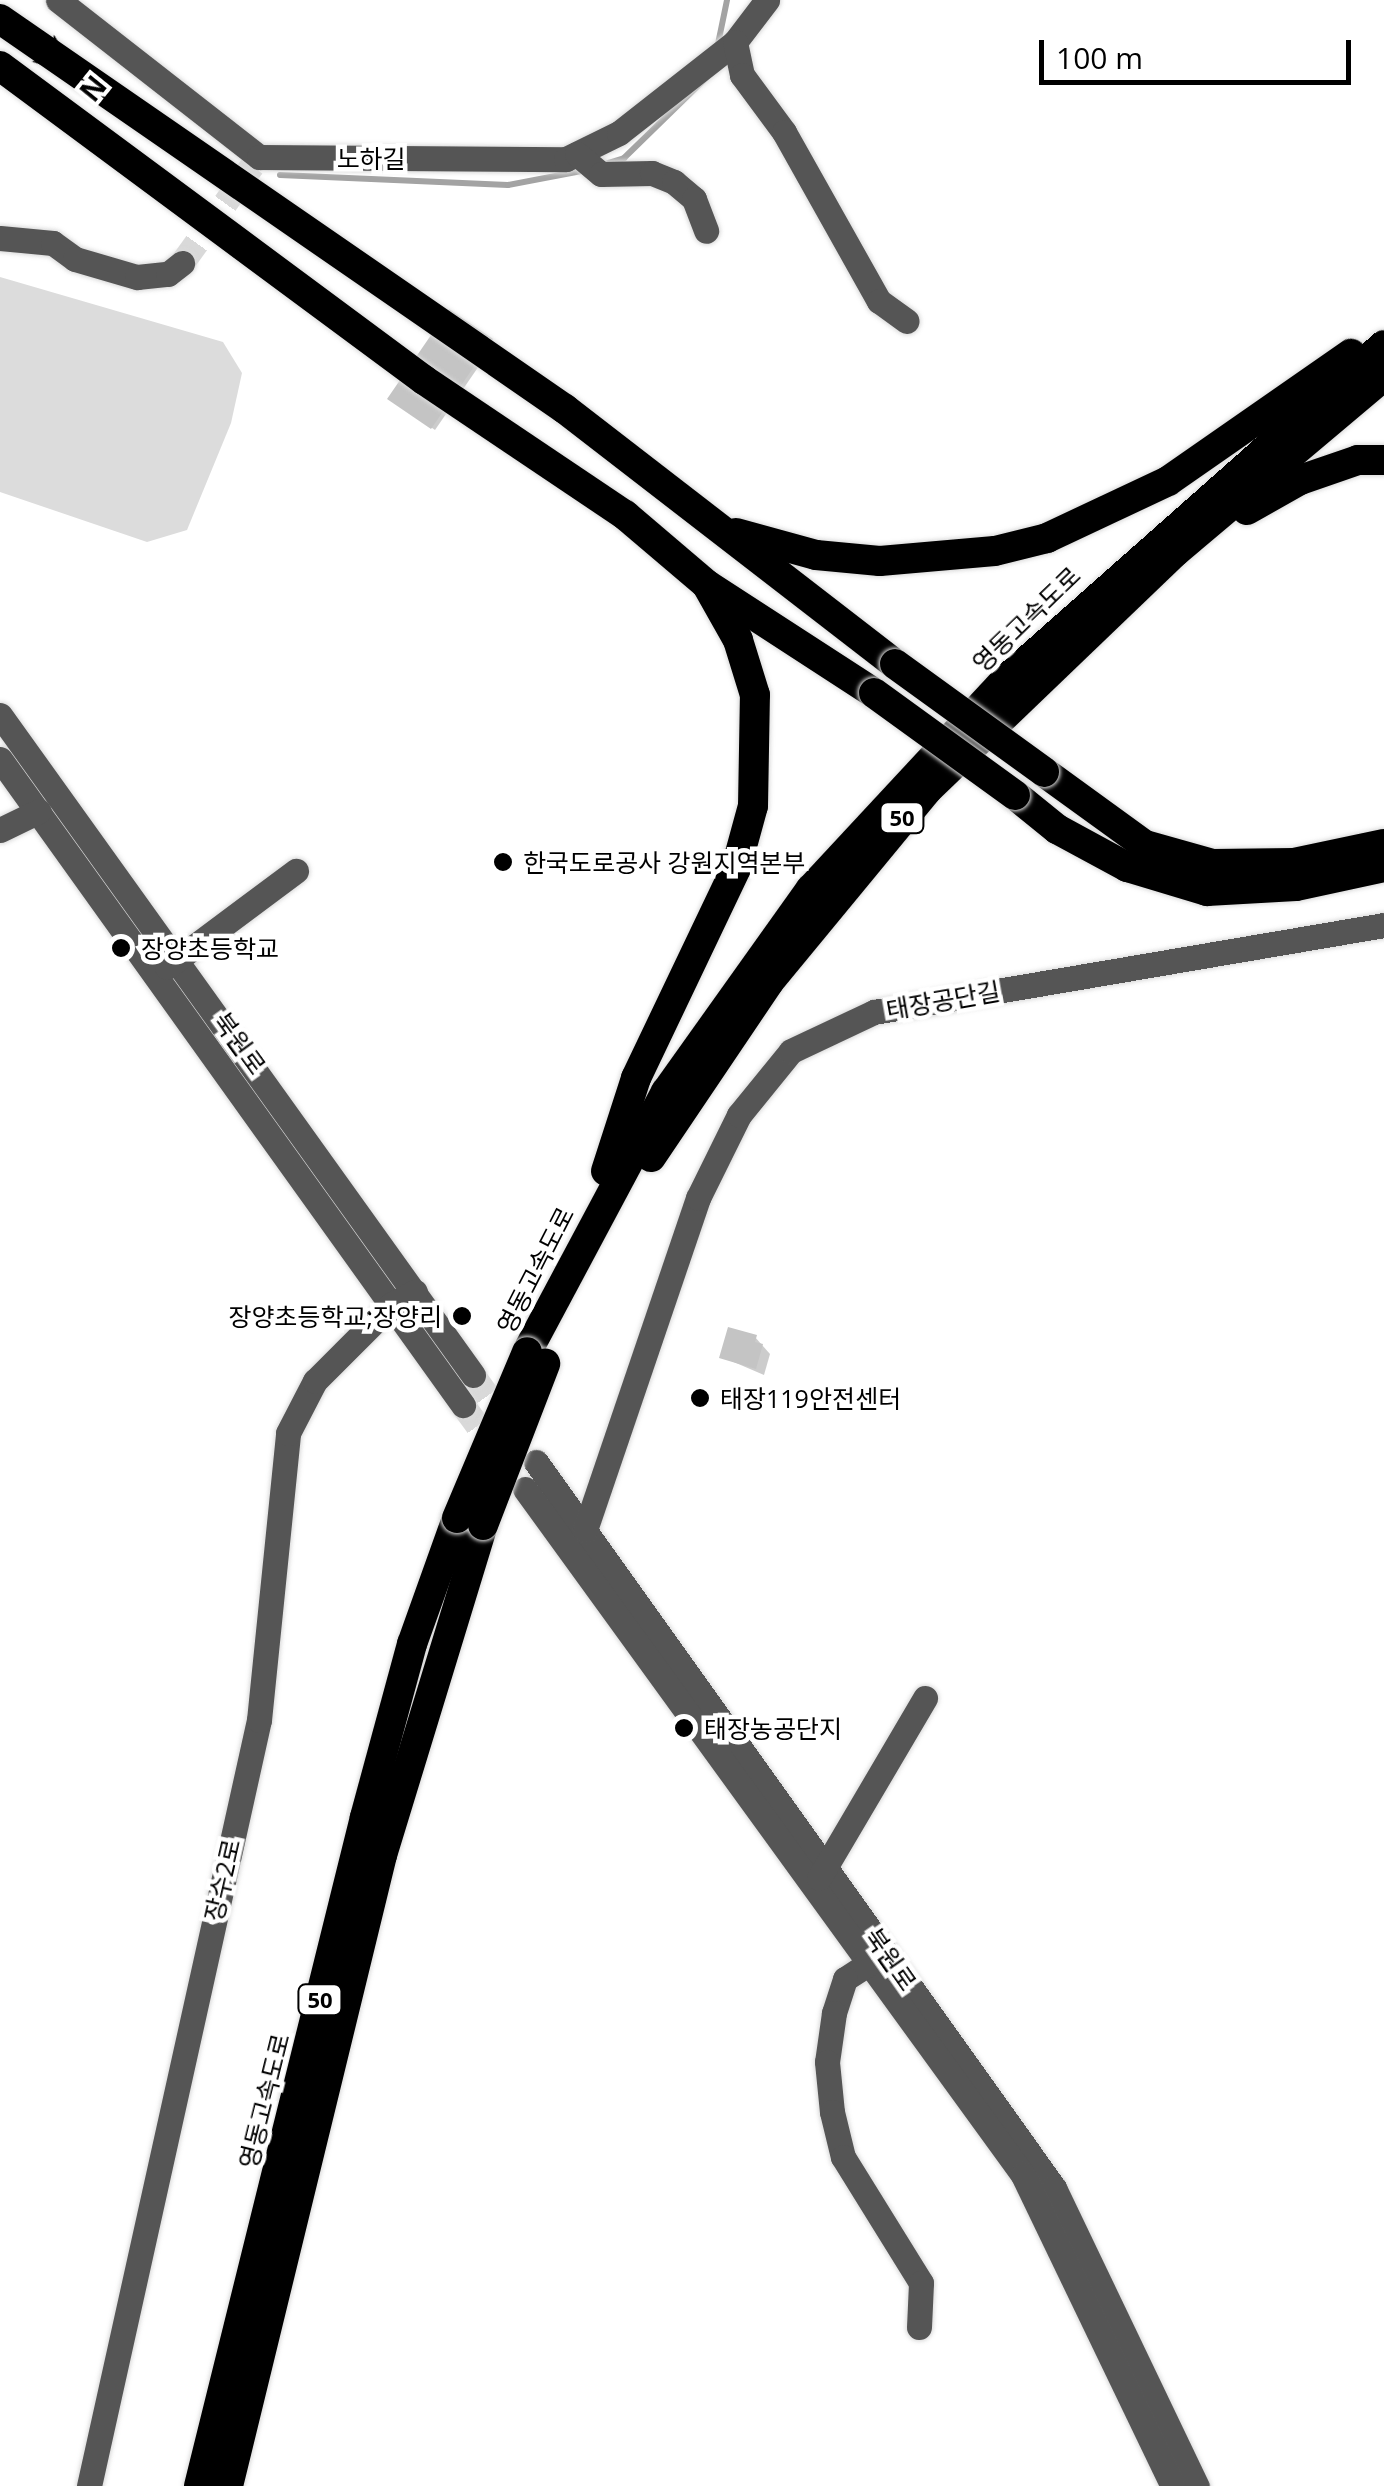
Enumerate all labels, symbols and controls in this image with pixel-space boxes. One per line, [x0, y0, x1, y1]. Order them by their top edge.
north arrow [20, 20, 120, 120]
scale bar [1044, 20, 1356, 82]
text: 100 m [1056, 37, 1143, 78]
text: N [71, 68, 115, 110]
street label: 노하길 [337, 143, 405, 173]
street label: 영동고속도로 [966, 560, 1086, 678]
road number: 50 [877, 801, 927, 835]
place label: 한국도로공사 강원지역본부 [523, 847, 805, 877]
marker: 한국도로공사 강원지역본부 [492, 851, 514, 873]
place label: 장양초등학교 [141, 933, 279, 963]
marker: 장양초등학교 [110, 937, 132, 959]
street label: 태장공단길 [884, 975, 1002, 1025]
street label: 북원로 [208, 1006, 272, 1080]
street label: 영동고속도로 [490, 1202, 580, 1338]
place label: 장양초등학교;장양리 [228, 1301, 442, 1331]
marker: 장양초등학교;장양리 [451, 1305, 473, 1327]
place label: 태장119안전센터 [720, 1383, 901, 1413]
marker: 태장119안전센터 [689, 1387, 711, 1409]
place label: 태장농공단지 [704, 1713, 842, 1743]
marker: 태장농공단지 [673, 1717, 695, 1739]
street label: 장수2로 [198, 1836, 246, 1924]
street label: 북원로 [859, 1922, 923, 1996]
road number: 50 [295, 1983, 345, 2017]
street label: 영동고속도로 [233, 2030, 295, 2172]

